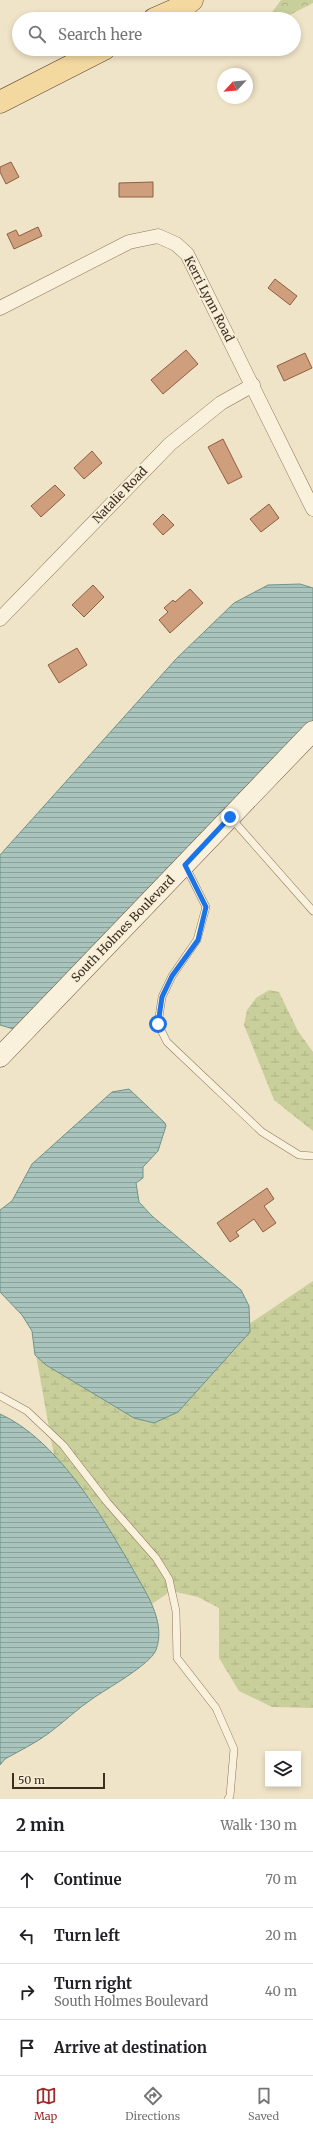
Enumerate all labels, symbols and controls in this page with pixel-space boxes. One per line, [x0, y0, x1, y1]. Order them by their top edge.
search box [12, 12, 301, 56]
icon: search [26, 23, 48, 45]
text: Search here [58, 25, 142, 44]
north arrow [217, 68, 253, 104]
street label: Kerri Lynn Road [181, 254, 237, 344]
street label: Natalie Road [89, 463, 150, 526]
route end [221, 808, 239, 826]
street label: South Holmes Boulevard [68, 872, 178, 985]
route start [149, 1015, 167, 1033]
map controls [265, 1751, 301, 1787]
button: layers [265, 1751, 301, 1787]
scale bar [12, 1771, 105, 1790]
text: 50 m [18, 1773, 45, 1787]
text: 2 min [16, 1814, 64, 1836]
text: Walk · 130 m [220, 1817, 297, 1834]
icon: ahead [16, 1869, 38, 1891]
text: Continue [54, 1870, 122, 1889]
text: 70 m [266, 1871, 297, 1888]
icon: left [16, 1925, 38, 1947]
text: Turn left [54, 1926, 120, 1945]
text: 20 m [265, 1927, 297, 1944]
text: Turn right [54, 1974, 132, 1993]
icon: right [16, 1981, 38, 2003]
text: 40 m [265, 1983, 297, 2000]
text: South Holmes Boulevard [54, 1993, 208, 2010]
icon: arrive [16, 2037, 38, 2059]
text: Arrive at destination [54, 2038, 207, 2057]
tab: Map [34, 2085, 57, 2123]
tab: Directions [125, 2085, 180, 2123]
tab: Saved [248, 2085, 279, 2123]

